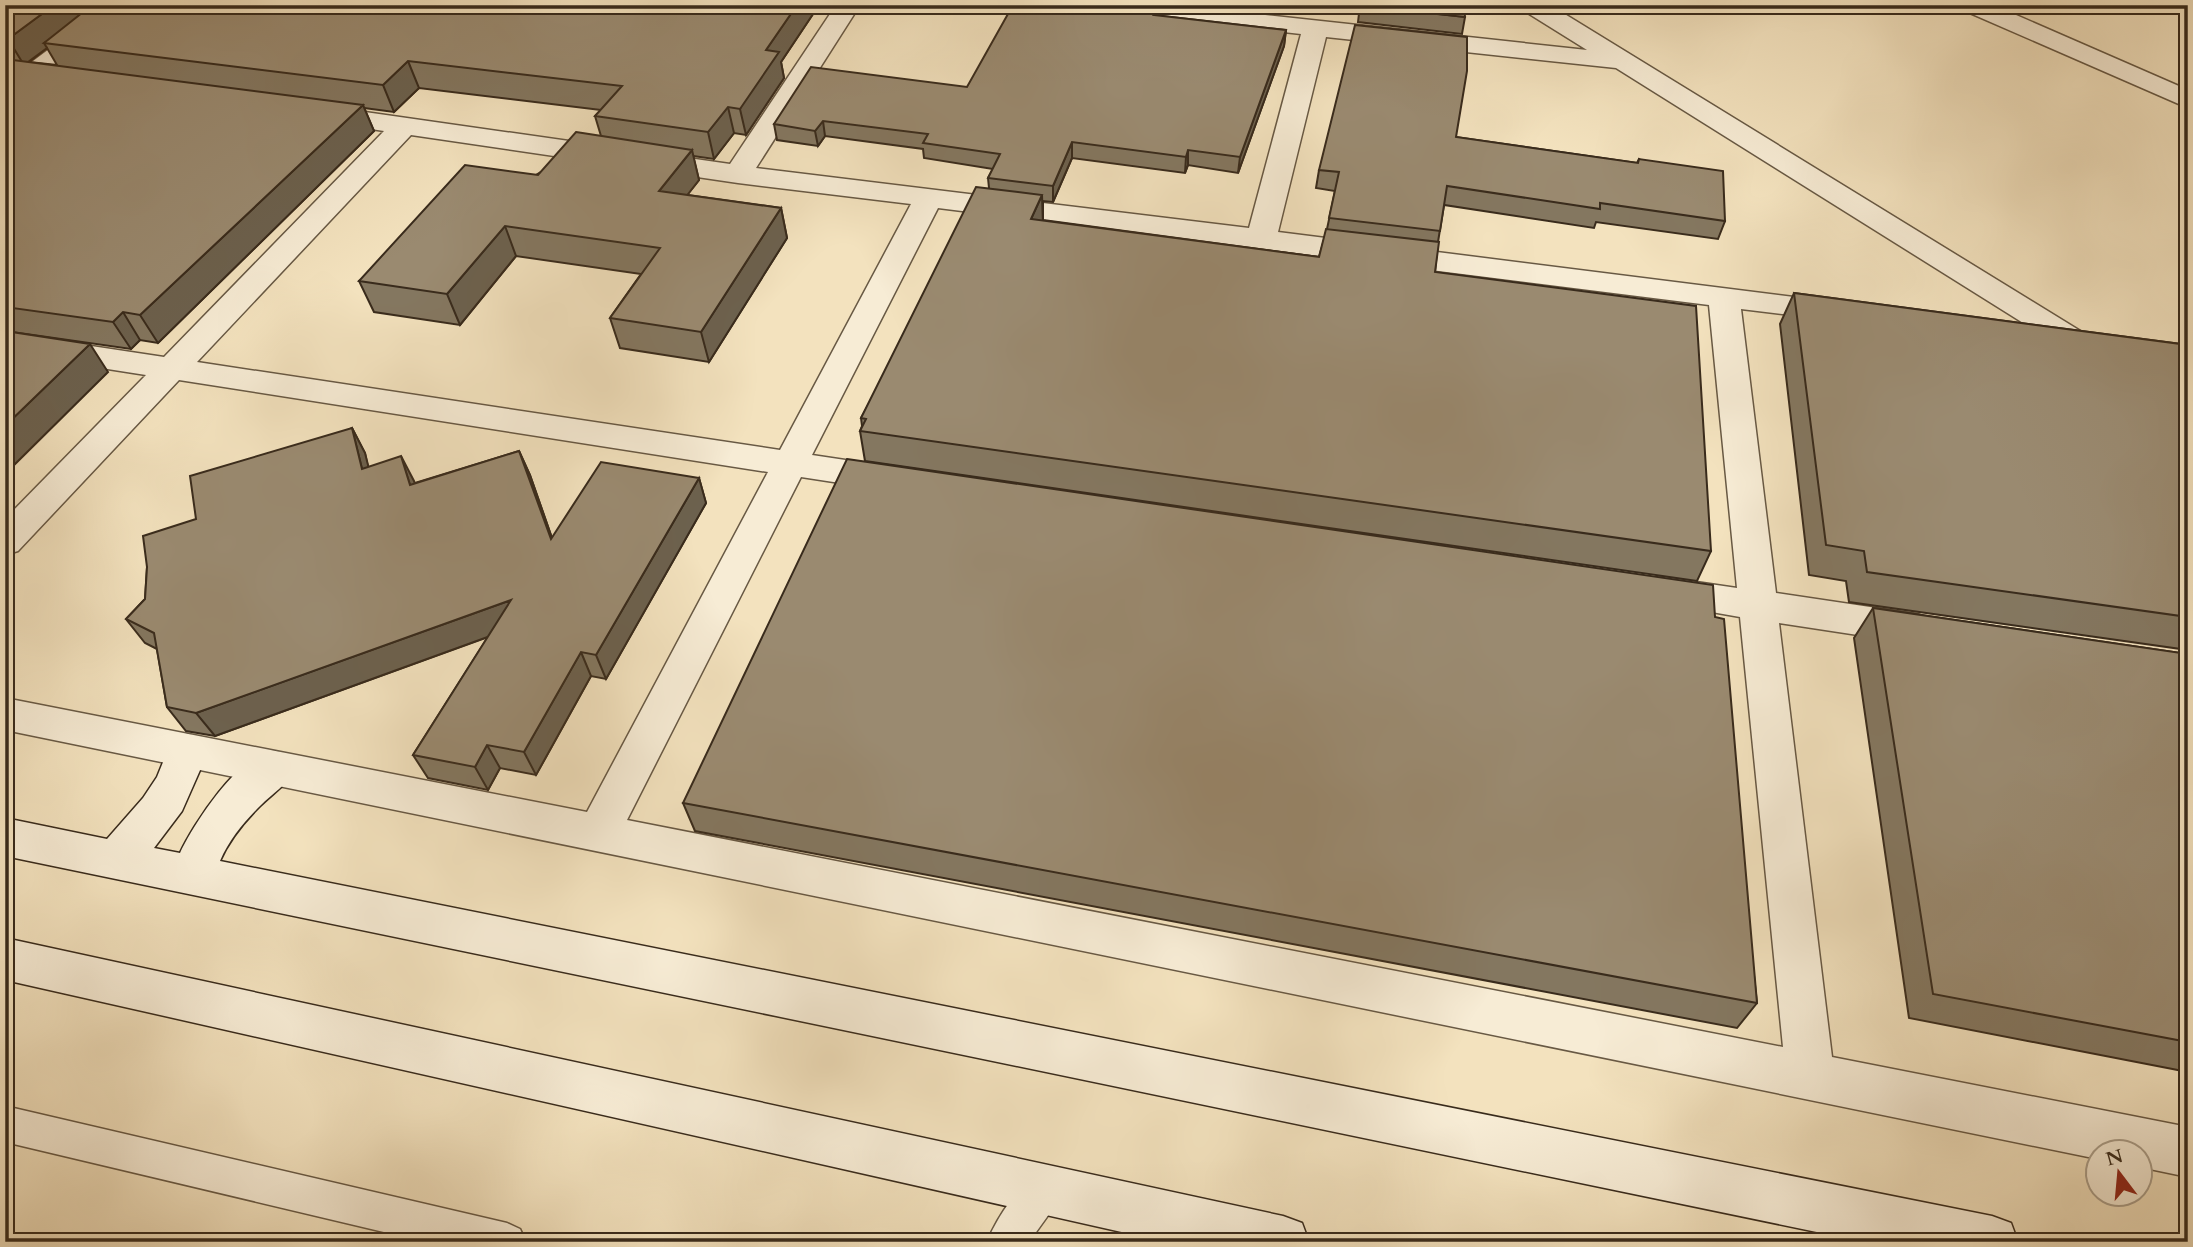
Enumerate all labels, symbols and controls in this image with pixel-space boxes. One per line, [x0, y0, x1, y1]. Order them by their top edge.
north arrow [2084, 1138, 2154, 1208]
text: N [2103, 1143, 2127, 1172]

